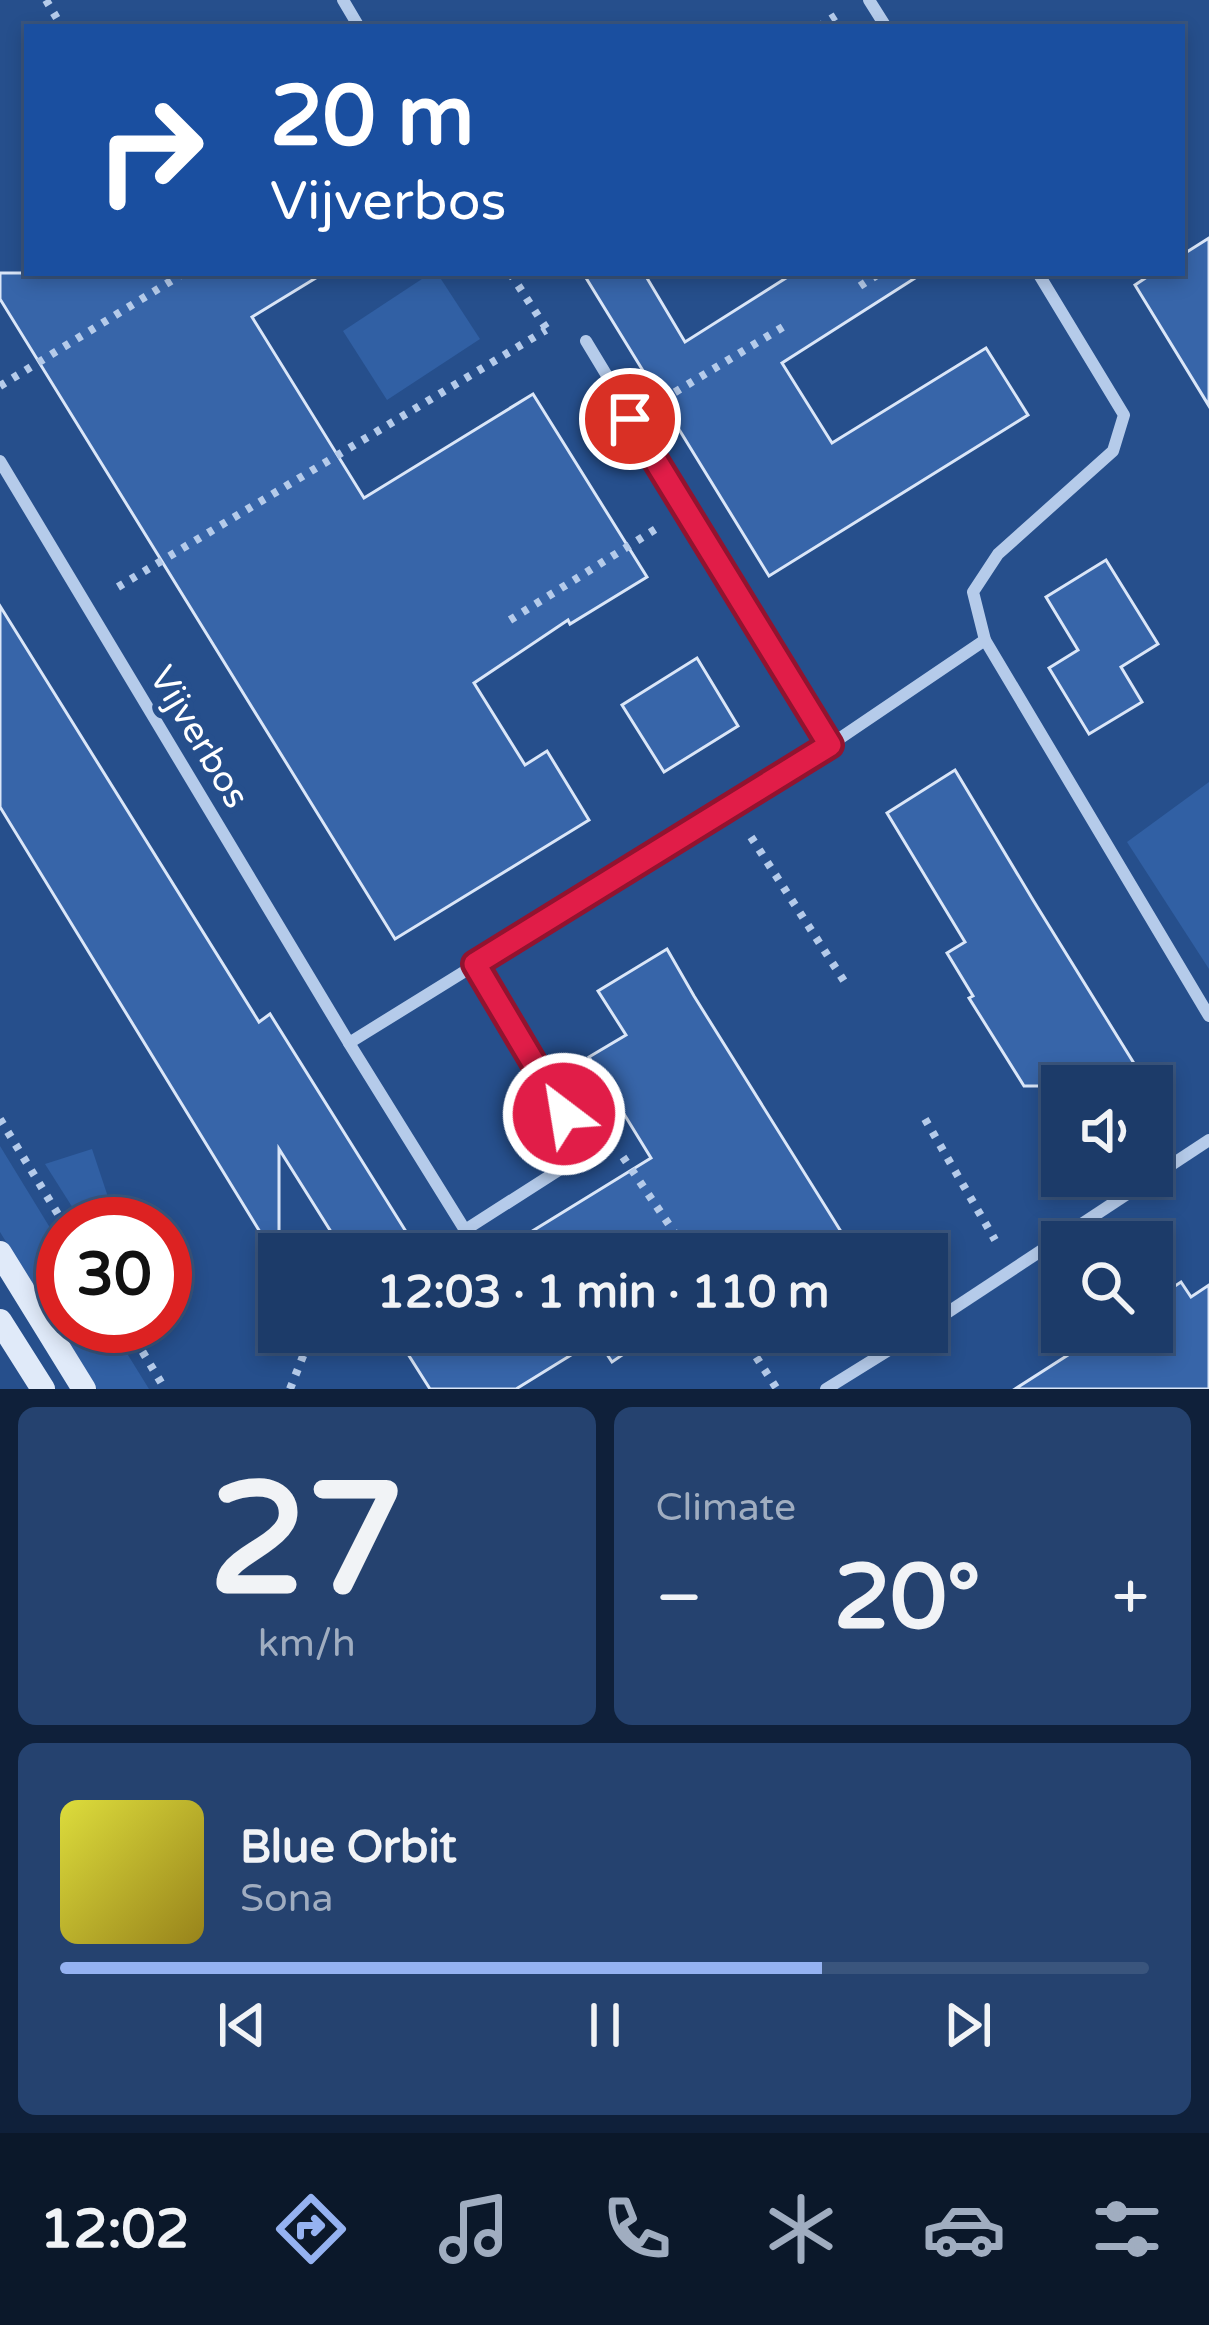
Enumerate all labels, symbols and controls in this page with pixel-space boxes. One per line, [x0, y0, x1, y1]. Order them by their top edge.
text: 20 m [270, 67, 474, 168]
icon: right [72, 72, 228, 228]
text: Vijverbos [270, 169, 506, 234]
pin [579, 368, 681, 470]
icon: arrive [597, 386, 663, 452]
street label: Vijverbos [140, 658, 258, 816]
position arrow [501, 1051, 627, 1177]
map controls [1041, 1065, 1173, 1353]
button: sound [1041, 1065, 1173, 1197]
speed limit sign: 30 [36, 1197, 192, 1353]
button: search [1041, 1221, 1173, 1353]
text: 12:03 · 1 min · 110 m [377, 1266, 829, 1320]
text: 27 [209, 1448, 405, 1636]
text: Climate [656, 1484, 796, 1531]
text: 20° [834, 1544, 981, 1653]
text: − [656, 1558, 703, 1638]
text: + [1112, 1558, 1149, 1638]
text: km/h [258, 1620, 356, 1667]
text: Blue Orbit [240, 1821, 457, 1875]
text: Sona [240, 1875, 333, 1922]
icon: previous [209, 1992, 275, 2058]
icon: pause [572, 1992, 638, 2058]
icon: next [935, 1992, 1001, 2058]
icon: directions [269, 2187, 353, 2271]
icon: music [432, 2187, 516, 2271]
icon: phone [595, 2187, 679, 2271]
icon: climate [759, 2187, 843, 2271]
icon: car [922, 2187, 1006, 2271]
icon: filters [1085, 2187, 1169, 2271]
text: 12:02 [40, 2197, 189, 2262]

